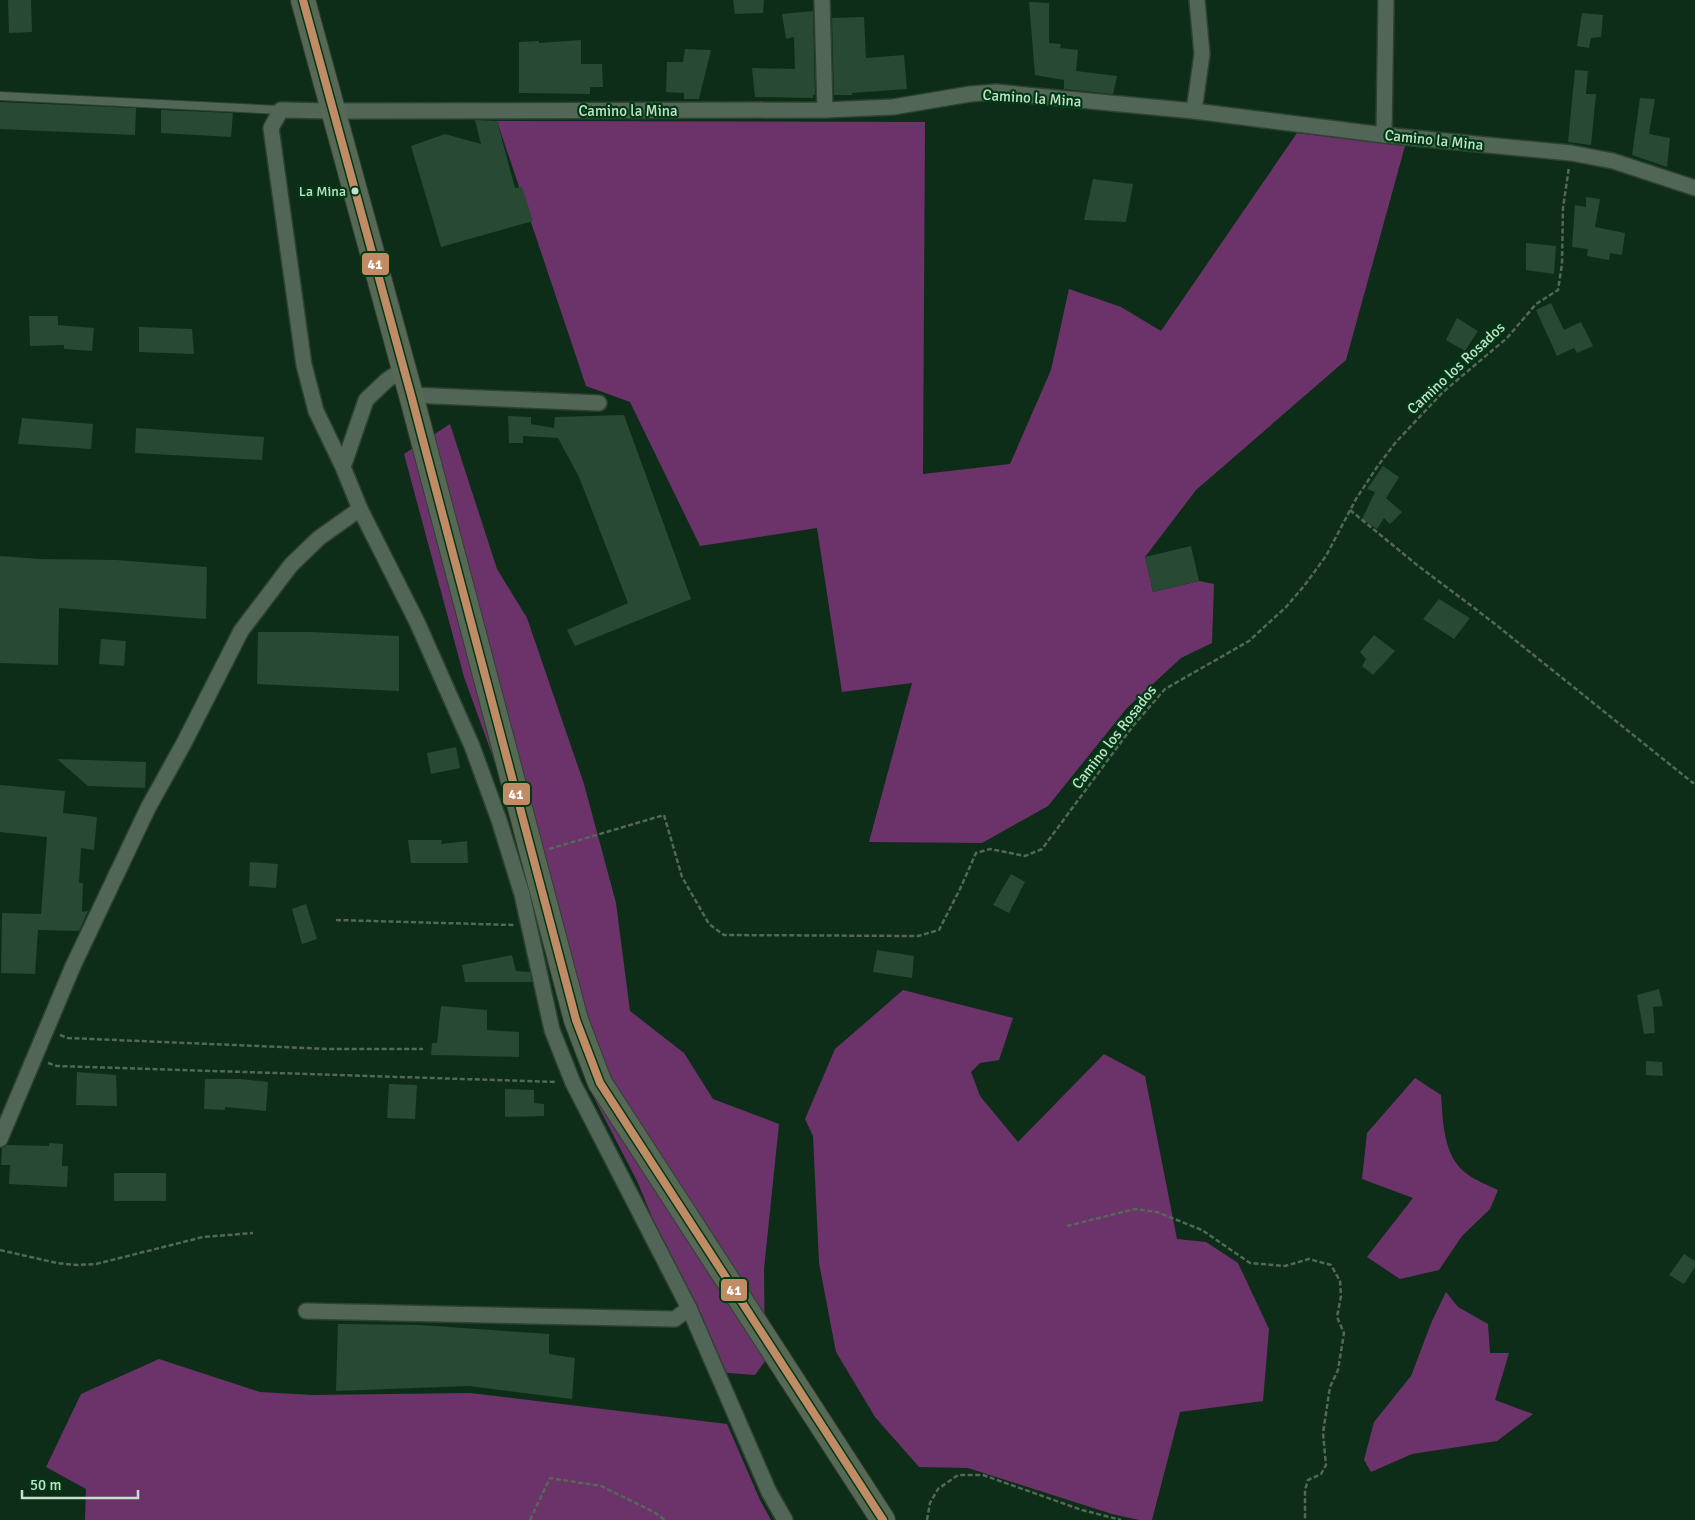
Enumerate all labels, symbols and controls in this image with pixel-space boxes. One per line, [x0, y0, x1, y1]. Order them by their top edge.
street label: Camino la Mina [982, 86, 1082, 110]
street label: Camino la Mina [578, 102, 678, 120]
street label: Camino la Mina [1384, 126, 1484, 154]
place label: La Mina [299, 183, 346, 200]
marker: La Mina [350, 186, 360, 196]
line badge: 41 [361, 252, 390, 276]
text: 41 [367, 256, 383, 273]
street label: Camino los Rosados [1403, 318, 1509, 418]
street label: Camino los Rosados [1068, 681, 1160, 793]
line badge: 41 [502, 782, 531, 806]
text: 41 [508, 786, 524, 803]
line badge: 41 [720, 1278, 748, 1302]
text: 41 [726, 1282, 742, 1299]
scale bar [22, 1468, 139, 1500]
text: 50 m [30, 1476, 61, 1494]

